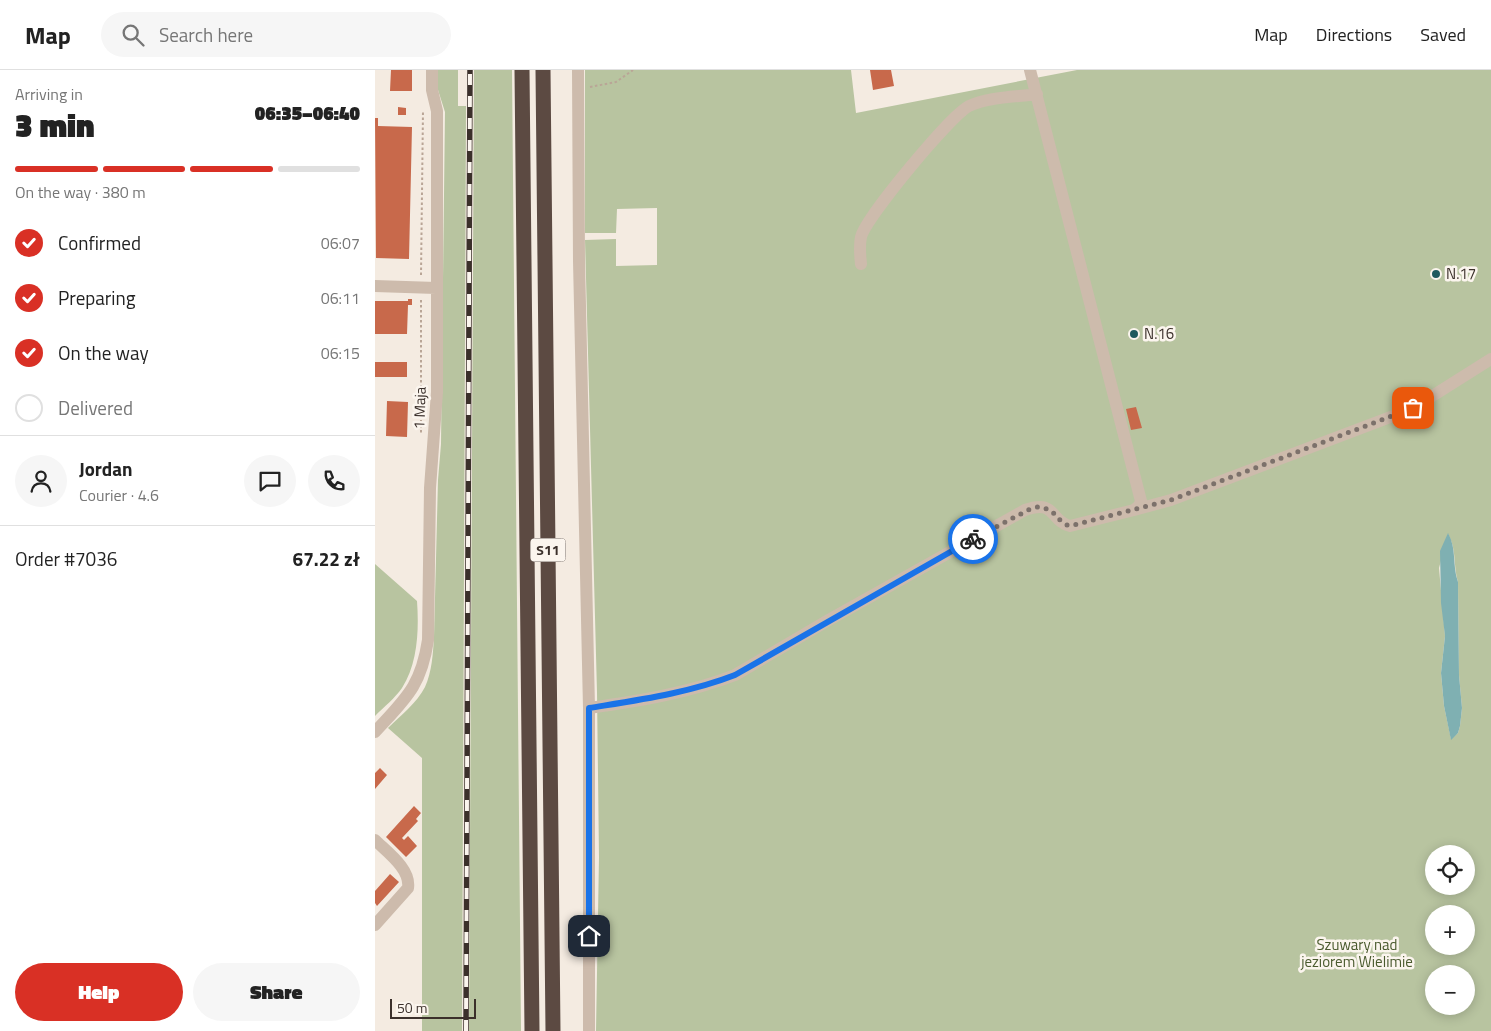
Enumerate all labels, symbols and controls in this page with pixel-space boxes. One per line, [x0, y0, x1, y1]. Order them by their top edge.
search box [101, 12, 451, 57]
text: Map [25, 17, 71, 53]
text: Search here [159, 20, 253, 49]
icon: search [119, 21, 147, 49]
text: Map [1254, 21, 1288, 48]
text: Directions [1316, 21, 1392, 48]
text: Saved [1420, 21, 1466, 48]
text: Arriving in [15, 82, 83, 106]
text: 06:35–06:40 [255, 98, 360, 127]
text: 3 min [15, 101, 95, 149]
text: On the way · 380 m [15, 180, 146, 204]
text: Confirmed [58, 228, 141, 257]
icon: check [15, 229, 43, 257]
text: 06:07 [321, 231, 360, 255]
place label: N.17 [1446, 262, 1476, 285]
marker: N.17 [1430, 268, 1442, 280]
text: Preparing [58, 283, 135, 312]
icon: check [15, 284, 43, 312]
text: 06:11 [321, 286, 360, 310]
place label: N.16 [1144, 322, 1174, 345]
marker: N.16 [1128, 328, 1140, 340]
text: On the way [58, 338, 149, 367]
icon: check [15, 339, 43, 367]
text: 06:15 [321, 341, 360, 365]
street label: 1 Maja [407, 386, 432, 430]
pin [1392, 387, 1434, 429]
text: Delivered [58, 393, 133, 422]
icon: bag [1399, 394, 1427, 422]
text: Jordan [79, 454, 132, 483]
button: person [15, 455, 67, 507]
button: chat [244, 455, 296, 507]
button: phone [308, 455, 360, 507]
text: Courier · 4.6 [79, 483, 159, 507]
courier [948, 514, 998, 564]
icon: bike [959, 525, 987, 553]
road number: S11 [531, 538, 565, 562]
text: Order #7036 [15, 544, 117, 573]
text: 67.22 zł [293, 544, 360, 573]
map controls [1425, 845, 1475, 1015]
button: locate [1425, 845, 1475, 895]
button: + [1425, 905, 1475, 955]
pin [568, 915, 610, 957]
icon: home [575, 922, 603, 950]
park label: Szuwary nad jeziorem Wielimie [1300, 933, 1413, 973]
button: Help [15, 963, 183, 1021]
button: Share [193, 963, 360, 1021]
button: − [1425, 965, 1475, 1015]
scale bar [390, 996, 476, 1019]
text: 50 m [397, 997, 427, 1018]

